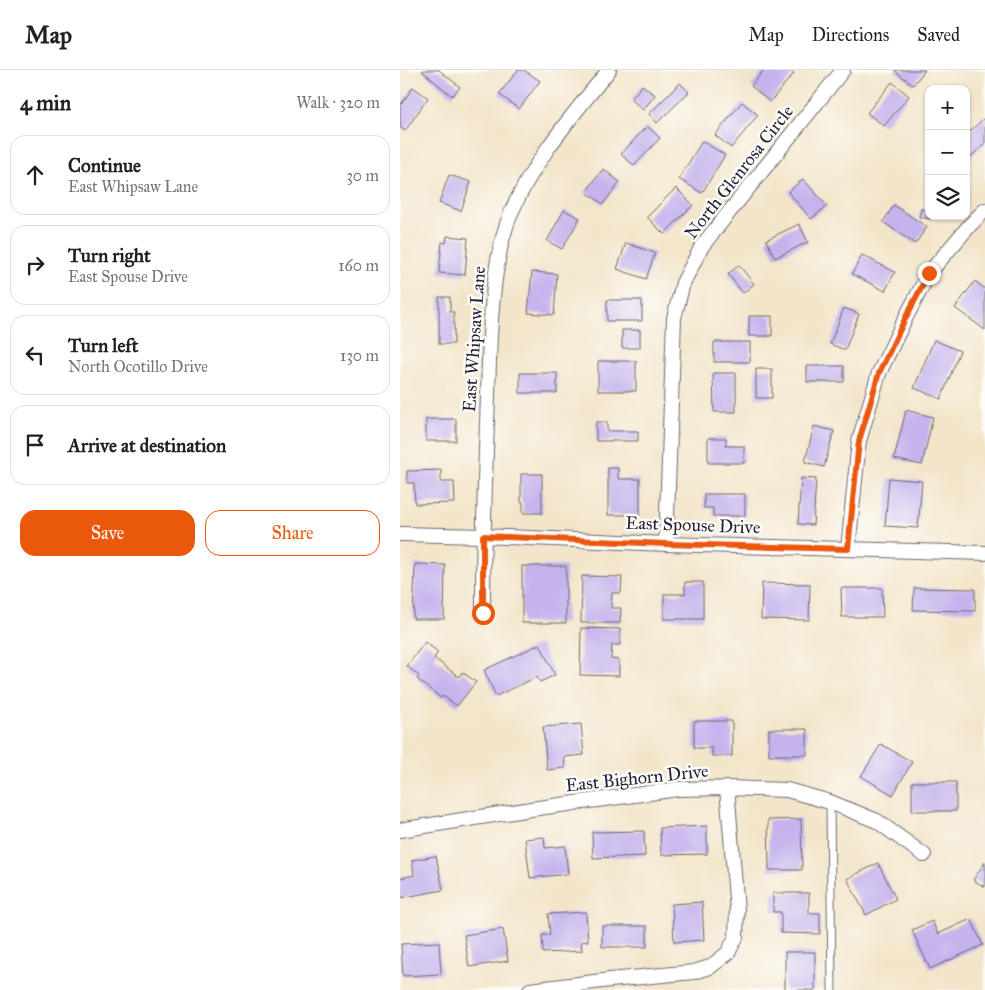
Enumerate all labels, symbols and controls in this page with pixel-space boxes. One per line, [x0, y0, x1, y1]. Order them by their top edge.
text: Map [25, 20, 72, 50]
text: Map [748, 24, 784, 46]
text: Directions [812, 24, 889, 46]
text: Saved [917, 24, 960, 46]
map controls [925, 85, 970, 220]
button: + [925, 85, 970, 130]
text: 4 min [20, 90, 71, 116]
text: Walk · 320 m [296, 93, 380, 112]
street label: North Glenrosa Circle [680, 101, 798, 243]
button: − [925, 130, 970, 175]
text: Continue [68, 154, 141, 177]
icon: ahead [21, 161, 49, 189]
text: 30 m [346, 166, 379, 185]
button: layers [925, 175, 970, 220]
text: East Whipsaw Lane [68, 177, 198, 196]
text: Turn right [68, 244, 151, 267]
icon: right [21, 251, 49, 279]
text: 160 m [338, 256, 379, 275]
route end [918, 262, 941, 285]
street label: East Whipsaw Lane [458, 265, 490, 413]
text: East Spouse Drive [68, 267, 188, 286]
text: Turn left [68, 334, 138, 357]
icon: left [21, 341, 49, 369]
text: 130 m [340, 346, 379, 365]
text: North Ocotillo Drive [68, 357, 208, 376]
icon: arrive [21, 431, 49, 459]
text: Arrive at destination [68, 434, 226, 457]
button: Save [20, 510, 195, 556]
button: Share [205, 510, 380, 556]
street label: East Spouse Drive [625, 512, 761, 538]
route start [472, 602, 495, 625]
street label: East Bighorn Drive [564, 760, 710, 797]

